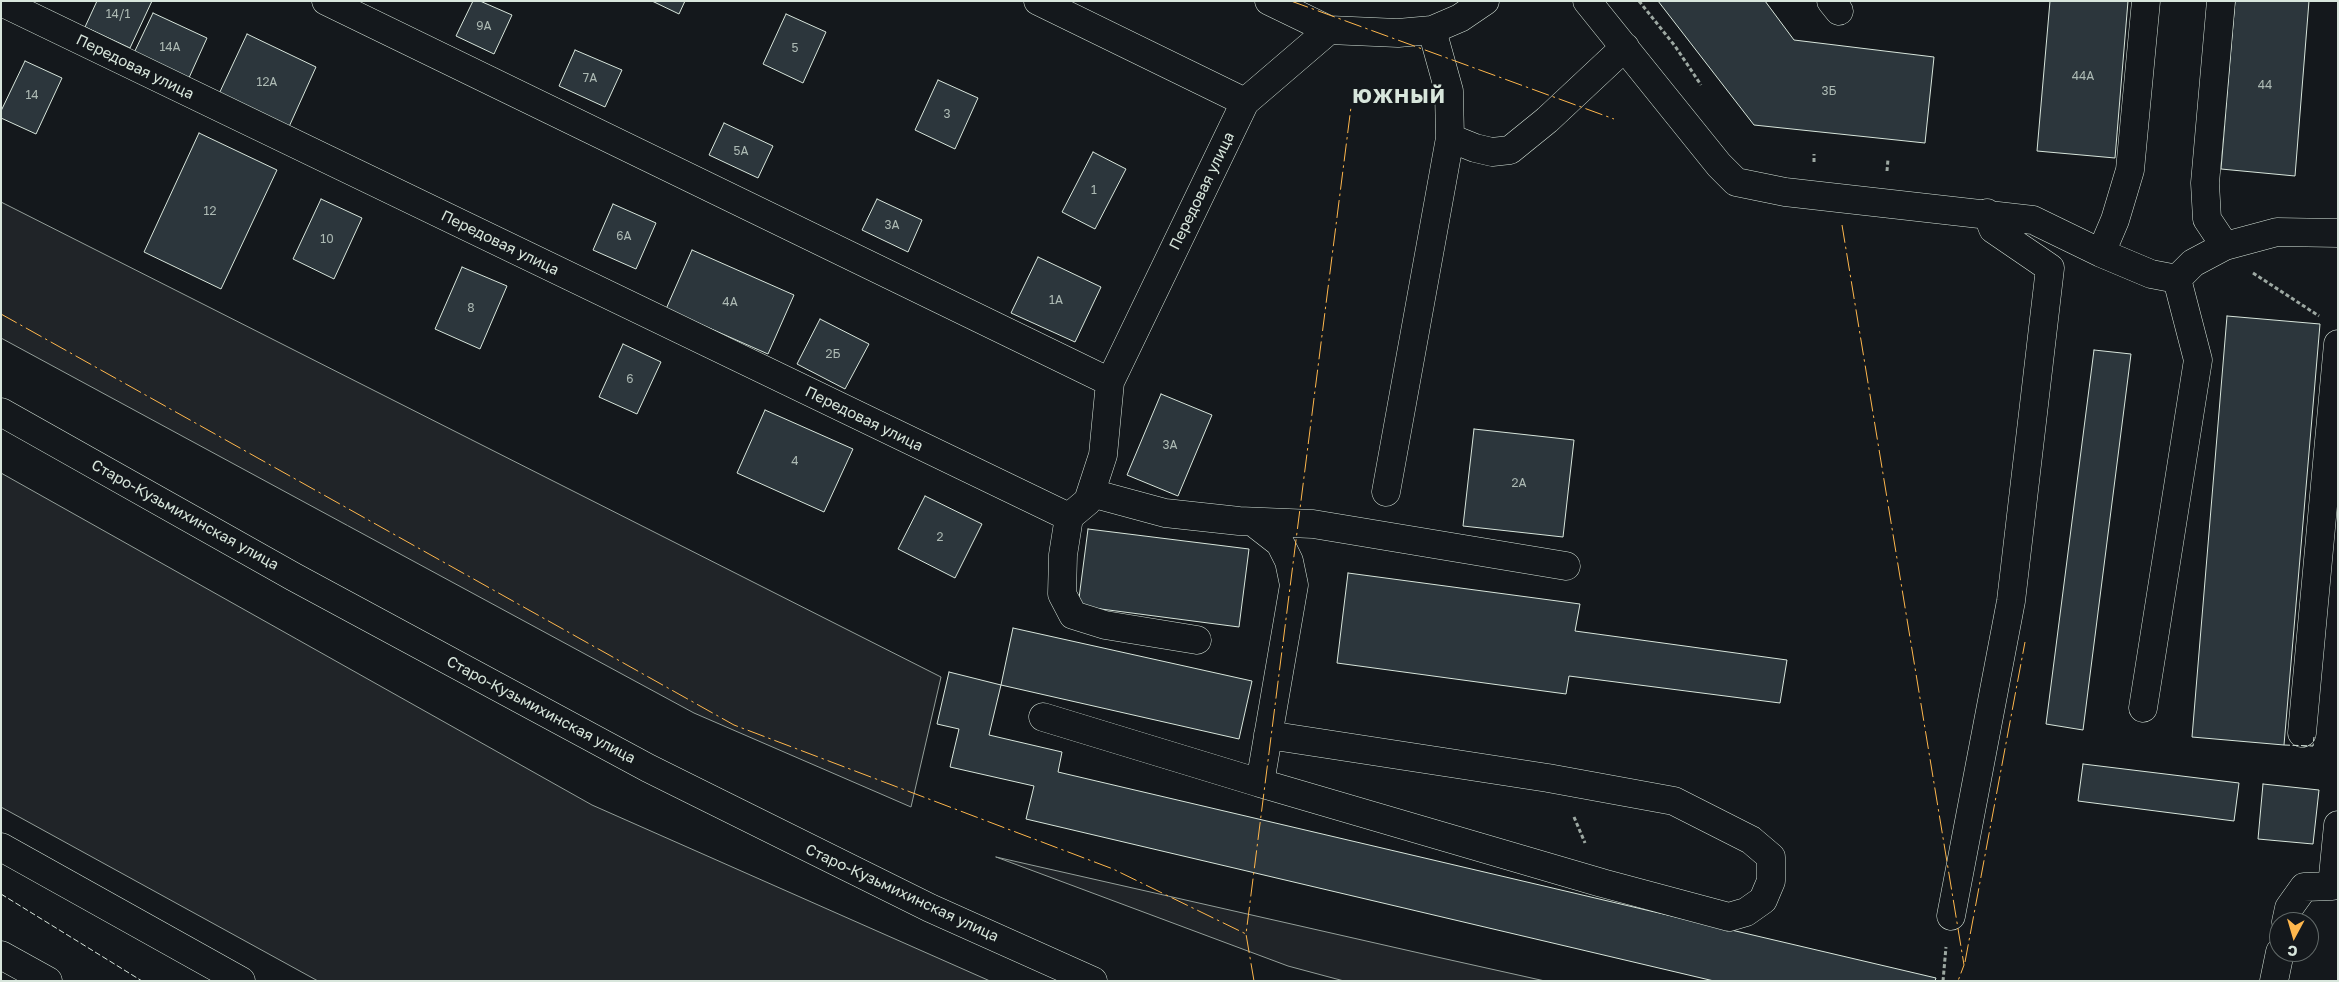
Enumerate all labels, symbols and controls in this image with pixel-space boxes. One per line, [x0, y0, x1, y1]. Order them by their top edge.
house number: 14/1 [106, 7, 130, 21]
house number: 9А [476, 19, 492, 33]
street label: Передовая улица [73, 31, 197, 103]
house number: 14А [159, 40, 181, 54]
house number: 5 [792, 41, 798, 55]
house number: 44А [2072, 69, 2094, 83]
house number: 7А [583, 71, 597, 85]
house number: 12А [257, 75, 277, 89]
house number: 44 [2258, 78, 2272, 92]
house number: 3Б [1822, 84, 1836, 98]
district label: ЮЖНЫЙ [1352, 85, 1446, 109]
house number: 14 [25, 88, 39, 102]
house number: 3 [943, 107, 951, 121]
street label: Передовая улица [1166, 129, 1238, 253]
house number: 5А [734, 144, 748, 158]
house number: 1 [1091, 183, 1097, 197]
house number: 12 [204, 204, 216, 218]
street label: Передовая улица [438, 207, 562, 279]
house number: 3А [884, 218, 900, 232]
house number: 6А [616, 229, 632, 243]
house number: 10 [320, 232, 334, 246]
house number: 1А [1049, 293, 1063, 307]
house number: 4А [722, 295, 738, 309]
house number: 8 [467, 301, 475, 315]
house number: 2Б [826, 347, 840, 361]
house number: 6 [626, 372, 634, 386]
street label: Передовая улица [802, 383, 926, 455]
house number: 3А [1162, 438, 1178, 452]
house number: 4 [791, 454, 799, 468]
street label: Старо-Кузьмихинская улица [88, 456, 282, 574]
house number: 2А [1512, 476, 1526, 490]
house number: 2 [937, 530, 943, 544]
street label: Старо-Кузьмихинская улица [444, 652, 638, 768]
street label: Старо-Кузьмихинская улица [802, 840, 1002, 946]
north arrow [2269, 912, 2319, 962]
text: С [2287, 942, 2298, 960]

